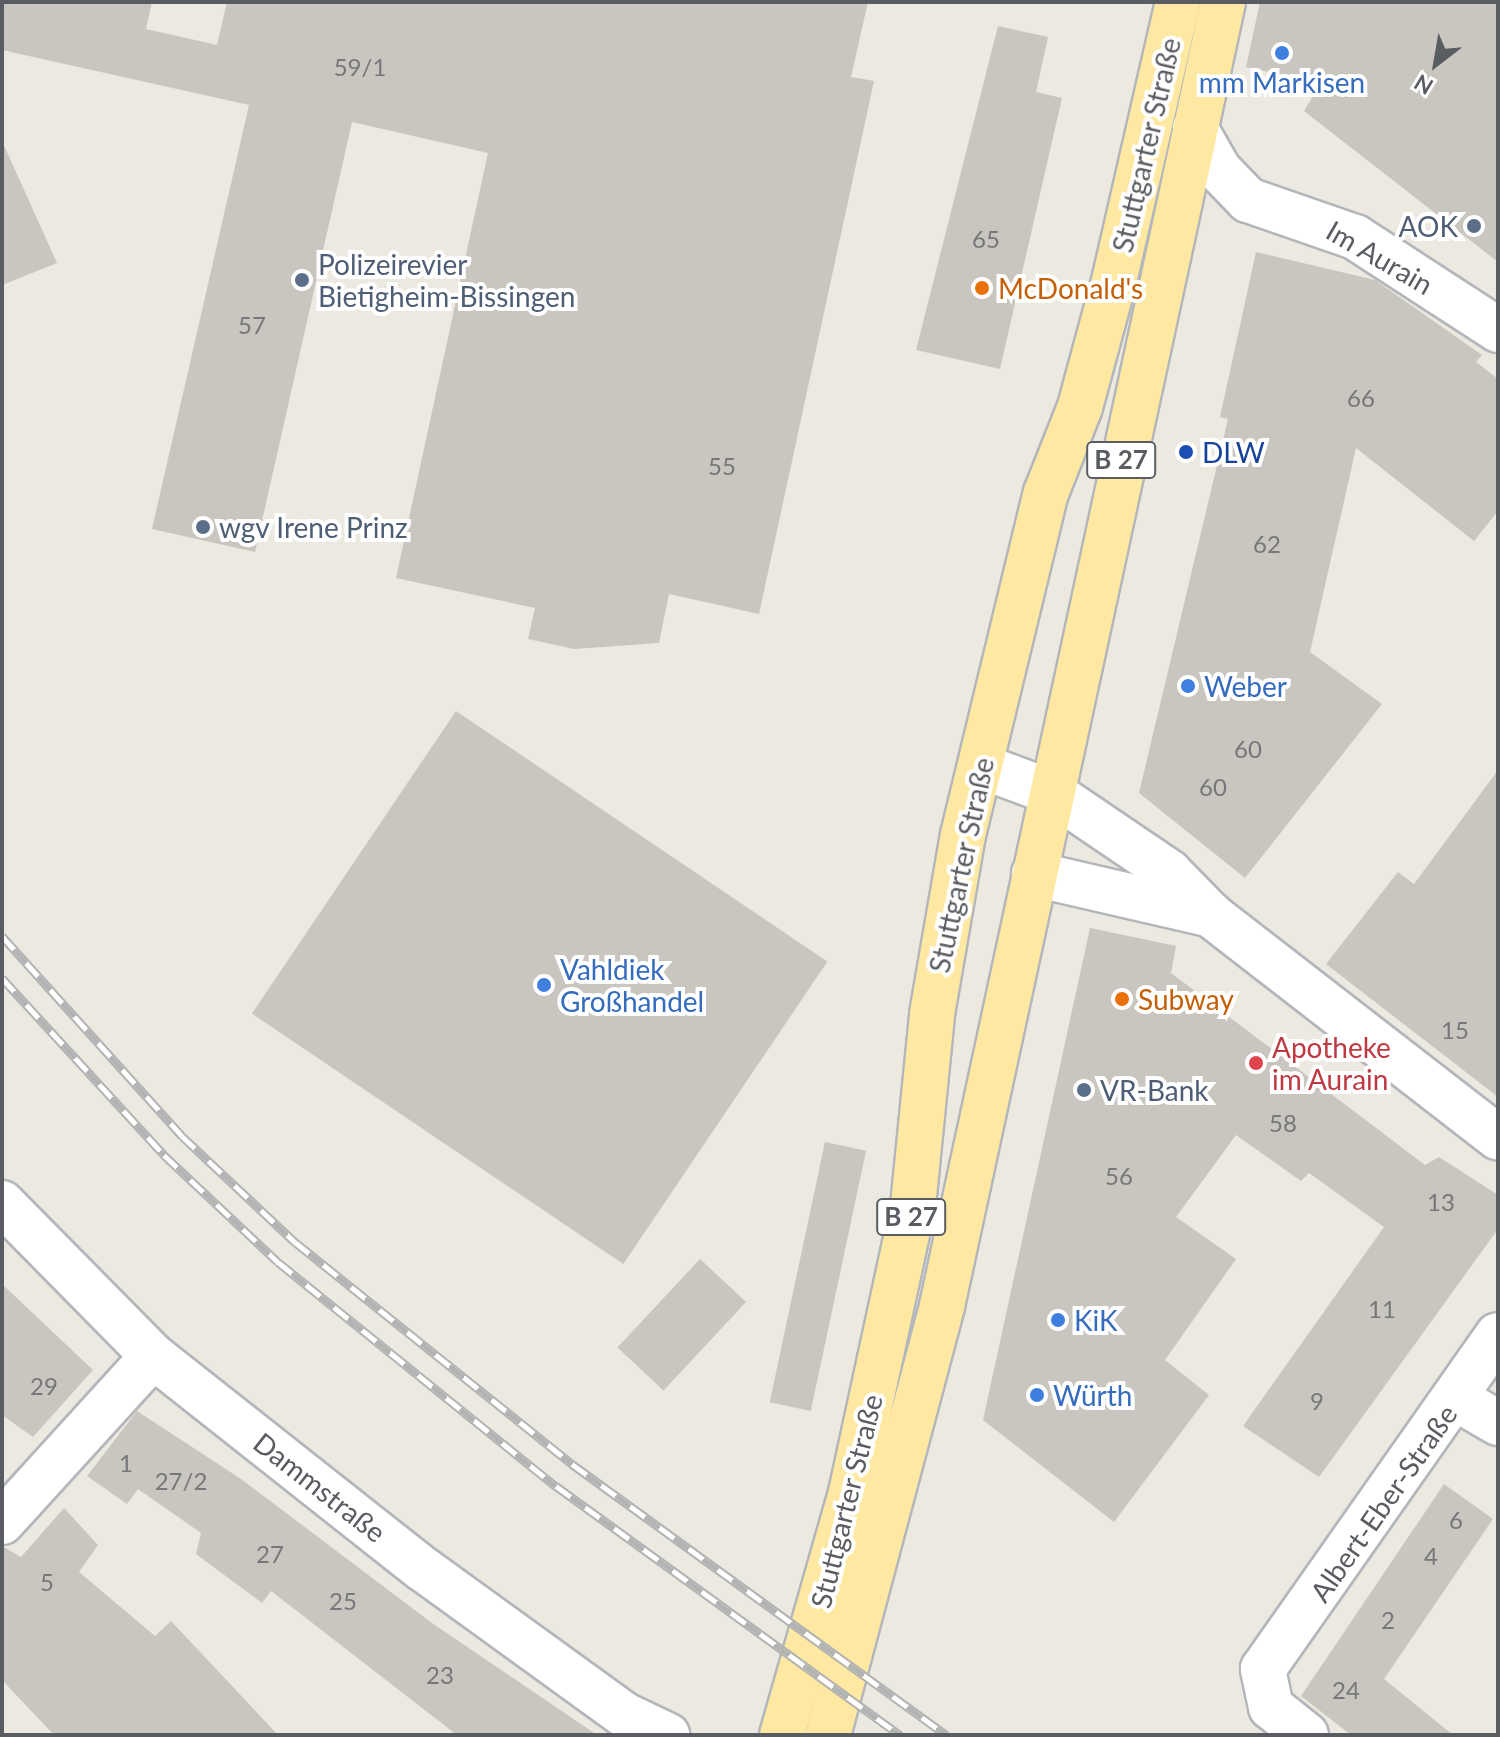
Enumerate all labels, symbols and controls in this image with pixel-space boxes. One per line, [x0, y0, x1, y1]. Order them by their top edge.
north arrow [1396, 24, 1476, 104]
street label: Stuttgarter Straße [1105, 34, 1187, 256]
marker: mm Markisen [1273, 44, 1291, 62]
house number: 59/1 [334, 53, 386, 81]
place label: mm Markisen [1199, 65, 1365, 99]
text: N [1409, 69, 1438, 101]
place label: AOK [1399, 209, 1458, 243]
street label: Im Aurain [1320, 213, 1440, 301]
marker: AOK [1465, 217, 1483, 235]
house number: 65 [972, 225, 1000, 253]
place label: Polizeirevier Bietigheim-Bissingen [318, 247, 575, 313]
marker: Polizeirevier Bietigheim-Bissingen [293, 271, 311, 289]
place label: McDonald's [998, 271, 1143, 305]
marker: McDonald's [973, 279, 991, 297]
house number: 57 [238, 311, 266, 339]
house number: 66 [1347, 384, 1375, 412]
place label: DLW [1202, 435, 1265, 469]
road number: B 27 [1085, 438, 1157, 482]
marker: DLW [1177, 443, 1195, 461]
house number: 55 [708, 452, 736, 480]
place label: wgv Irene Prinz [219, 510, 408, 544]
marker: wgv Irene Prinz [194, 518, 212, 536]
house number: 62 [1253, 530, 1281, 558]
place label: Weber [1204, 669, 1287, 703]
marker: Weber [1179, 677, 1197, 695]
house number: 60 [1234, 735, 1262, 763]
street label: Stuttgarter Straße [922, 754, 1000, 976]
house number: 60 [1199, 773, 1227, 801]
place label: Vahldiek Großhandel [560, 952, 704, 1018]
marker: Vahldiek Großhandel [535, 976, 553, 994]
place label: Subway [1138, 982, 1234, 1016]
marker: Subway [1113, 990, 1131, 1008]
house number: 15 [1441, 1016, 1469, 1044]
place label: Apotheke im Aurain [1272, 1030, 1391, 1096]
marker: Apotheke im Aurain [1247, 1054, 1265, 1072]
place label: VR-Bank [1100, 1073, 1209, 1107]
marker: VR-Bank [1075, 1081, 1093, 1099]
house number: 58 [1269, 1109, 1297, 1137]
house number: 56 [1105, 1162, 1133, 1190]
house number: 13 [1427, 1188, 1455, 1216]
road number: B 27 [875, 1195, 947, 1239]
house number: 11 [1368, 1295, 1396, 1323]
place label: KiK [1074, 1303, 1118, 1337]
marker: KiK [1049, 1311, 1067, 1329]
house number: 29 [30, 1372, 58, 1400]
place label: Würth [1053, 1378, 1132, 1412]
marker: Würth [1028, 1386, 1046, 1404]
house number: 9 [1310, 1387, 1324, 1415]
street label: Stuttgarter Straße [803, 1390, 889, 1612]
street label: Albert-Eber-Straße [1303, 1398, 1463, 1608]
street label: Dammstraße [247, 1425, 393, 1549]
house number: 1 [119, 1449, 133, 1477]
house number: 27/2 [155, 1467, 207, 1495]
house number: 6 [1449, 1506, 1463, 1534]
house number: 27 [256, 1540, 284, 1568]
house number: 4 [1424, 1542, 1438, 1570]
house number: 5 [40, 1568, 54, 1596]
house number: 25 [329, 1587, 357, 1615]
house number: 2 [1381, 1606, 1395, 1634]
house number: 23 [426, 1661, 454, 1689]
house number: 24 [1332, 1676, 1360, 1704]

